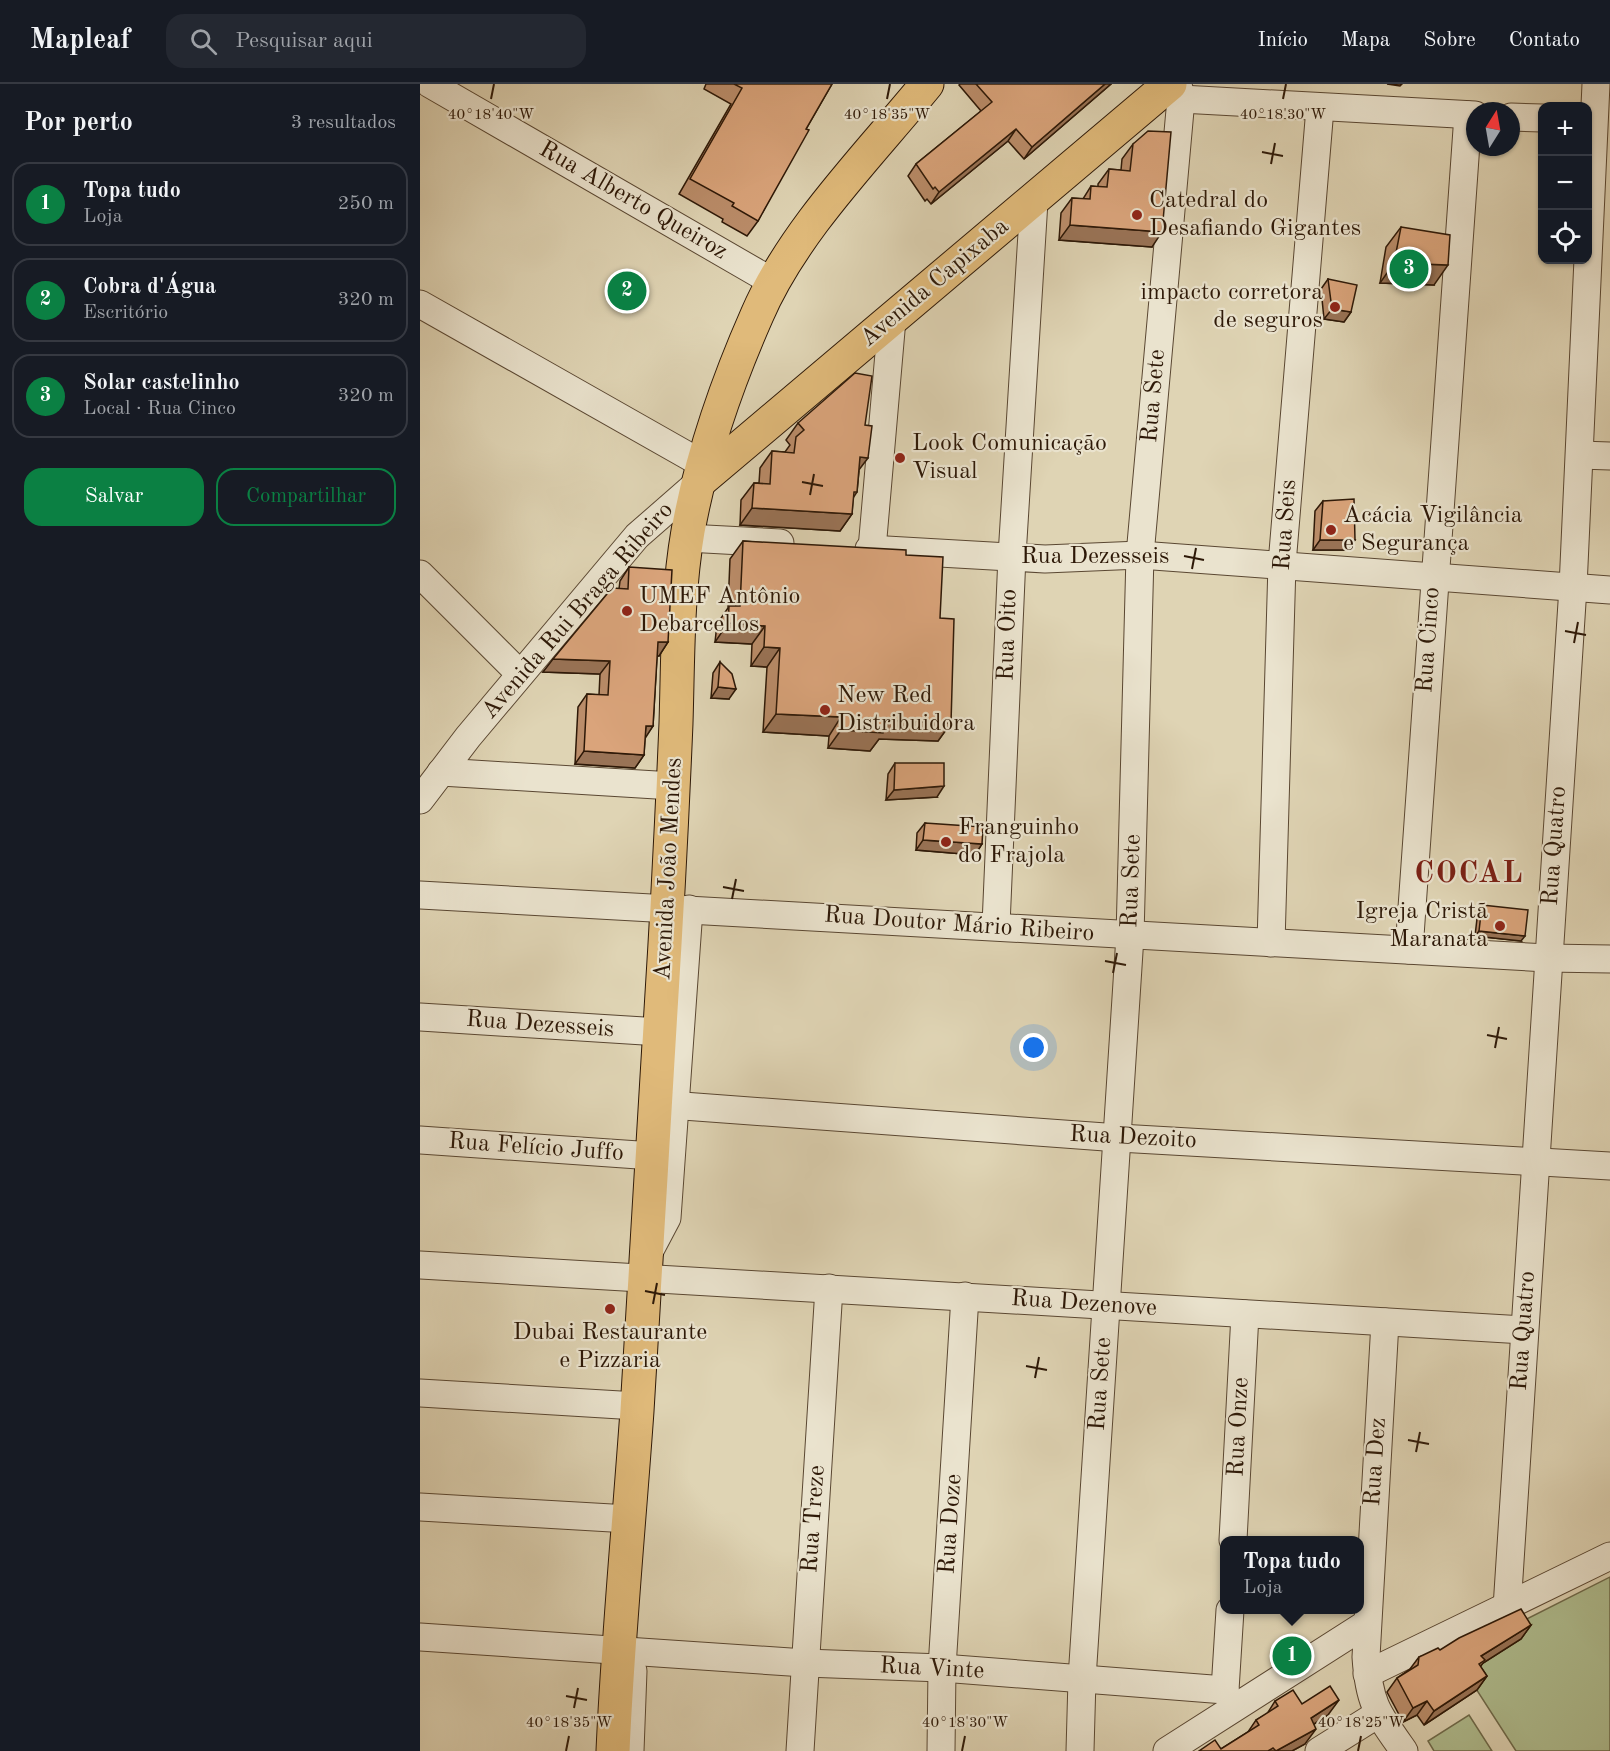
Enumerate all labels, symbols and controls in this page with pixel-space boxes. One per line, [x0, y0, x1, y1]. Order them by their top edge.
search box [166, 14, 586, 68]
icon: search [187, 25, 220, 58]
text: Mapleaf [30, 27, 130, 55]
text: Pesquisar aqui [235, 30, 373, 52]
text: Início [1257, 30, 1308, 51]
text: Mapa [1341, 30, 1390, 51]
text: Sobre [1423, 30, 1476, 51]
text: Contato [1509, 30, 1580, 51]
north arrow [1466, 102, 1520, 156]
map controls [1538, 102, 1592, 264]
button: + [1538, 102, 1592, 156]
text: 40°18'40"W [448, 108, 534, 123]
text: 40°18'35"W [844, 108, 930, 123]
text: 40°18'30"W [1240, 108, 1326, 123]
text: Por perto [24, 110, 133, 136]
text: 3 resultados [291, 113, 396, 133]
street label: Rua Alberto Queiroz [535, 137, 731, 265]
button: − [1538, 156, 1592, 210]
text: Topa tudo [83, 180, 181, 202]
place label: Catedral do Desafiando Gigantes [1149, 189, 1361, 241]
text: 1 [40, 194, 51, 214]
text: 250 m [338, 194, 394, 214]
text: Loja [83, 207, 123, 227]
marker: Catedral do Desafiando Gigantes [1130, 208, 1144, 222]
button: locate [1538, 210, 1592, 264]
street label: Avenida Capixaba [856, 214, 1014, 352]
pin: 3 [1390, 246, 1428, 291]
pin: 2 [608, 268, 646, 314]
text: Cobra d'Água [83, 276, 216, 298]
place label: impacto corretora de seguros [1141, 281, 1323, 333]
text: 2 [40, 290, 51, 310]
text: 320 m [338, 290, 394, 310]
marker: impacto corretora de seguros [1328, 300, 1342, 314]
text: Escritório [83, 303, 168, 323]
street label: Rua Sete [1138, 348, 1170, 444]
text: Solar castelinho [83, 372, 240, 394]
text: 3 [40, 386, 51, 406]
text: 320 m [338, 386, 394, 406]
text: Local · Rua Cinco [83, 399, 236, 419]
place label: Look Comunicação Visual [912, 432, 1107, 484]
marker: Look Comunicação Visual [893, 451, 907, 465]
button: Salvar [24, 468, 204, 526]
button: Compartilhar [216, 468, 396, 526]
street label: Rua Seis [1271, 479, 1301, 571]
street label: Avenida Rui Braga Ribeiro [478, 498, 678, 724]
place label: Acácia Vigilância e Segurança [1343, 504, 1523, 556]
marker: Acácia Vigilância e Segurança [1324, 523, 1338, 537]
street label: Rua Dezesseis [1021, 545, 1169, 569]
place label: UMEF Antônio Debarcellos [639, 585, 800, 637]
street label: Rua Cinco [1413, 586, 1445, 694]
street label: Rua Oito [994, 589, 1022, 681]
marker: UMEF Antônio Debarcellos [620, 604, 634, 618]
place label: New Red Distribuidora [837, 684, 975, 736]
marker: New Red Distribuidora [818, 703, 832, 717]
street label: Avenida João Mendes [651, 757, 687, 981]
street label: Rua Quatro [1539, 785, 1571, 907]
place label: Franguinho do Frajola [958, 816, 1079, 868]
street label: Rua Sete [1118, 834, 1146, 928]
marker: Franguinho do Frajola [939, 835, 953, 849]
district label: COCAL [1414, 859, 1524, 889]
place label: Igreja Cristã Maranata [1355, 900, 1488, 952]
street label: Rua Doutor Mário Ribeiro [823, 904, 1095, 946]
marker: Igreja Cristã Maranata [1493, 919, 1507, 933]
street label: Rua Dezesseis [465, 1008, 615, 1042]
your location [1019, 1033, 1048, 1062]
street label: Rua Dezoito [1069, 1123, 1197, 1153]
street label: Rua Felício Juffo [447, 1130, 625, 1166]
street label: Rua Quatro [1508, 1270, 1540, 1392]
street label: Rua Dezenove [1010, 1287, 1158, 1321]
marker: Dubai Restaurante e Pizzaria [603, 1302, 617, 1316]
place label: Dubai Restaurante e Pizzaria [513, 1321, 707, 1373]
street label: Rua Sete [1086, 1336, 1116, 1432]
street label: Rua Onze [1224, 1376, 1254, 1478]
street label: Rua Dez [1361, 1417, 1391, 1507]
street label: Rua Treze [798, 1464, 830, 1574]
street label: Rua Doze [936, 1473, 966, 1575]
popup [1220, 1536, 1364, 1614]
text: Topa tudo [1243, 1551, 1341, 1573]
text: Loja [1243, 1578, 1283, 1598]
pin: 1 [1272, 1634, 1312, 1678]
street label: Rua Vinte [879, 1654, 985, 1684]
text: 40°18'35"W [526, 1716, 612, 1731]
text: 40°18'30"W [922, 1716, 1008, 1731]
text: 40°18'25"W [1318, 1716, 1404, 1731]

